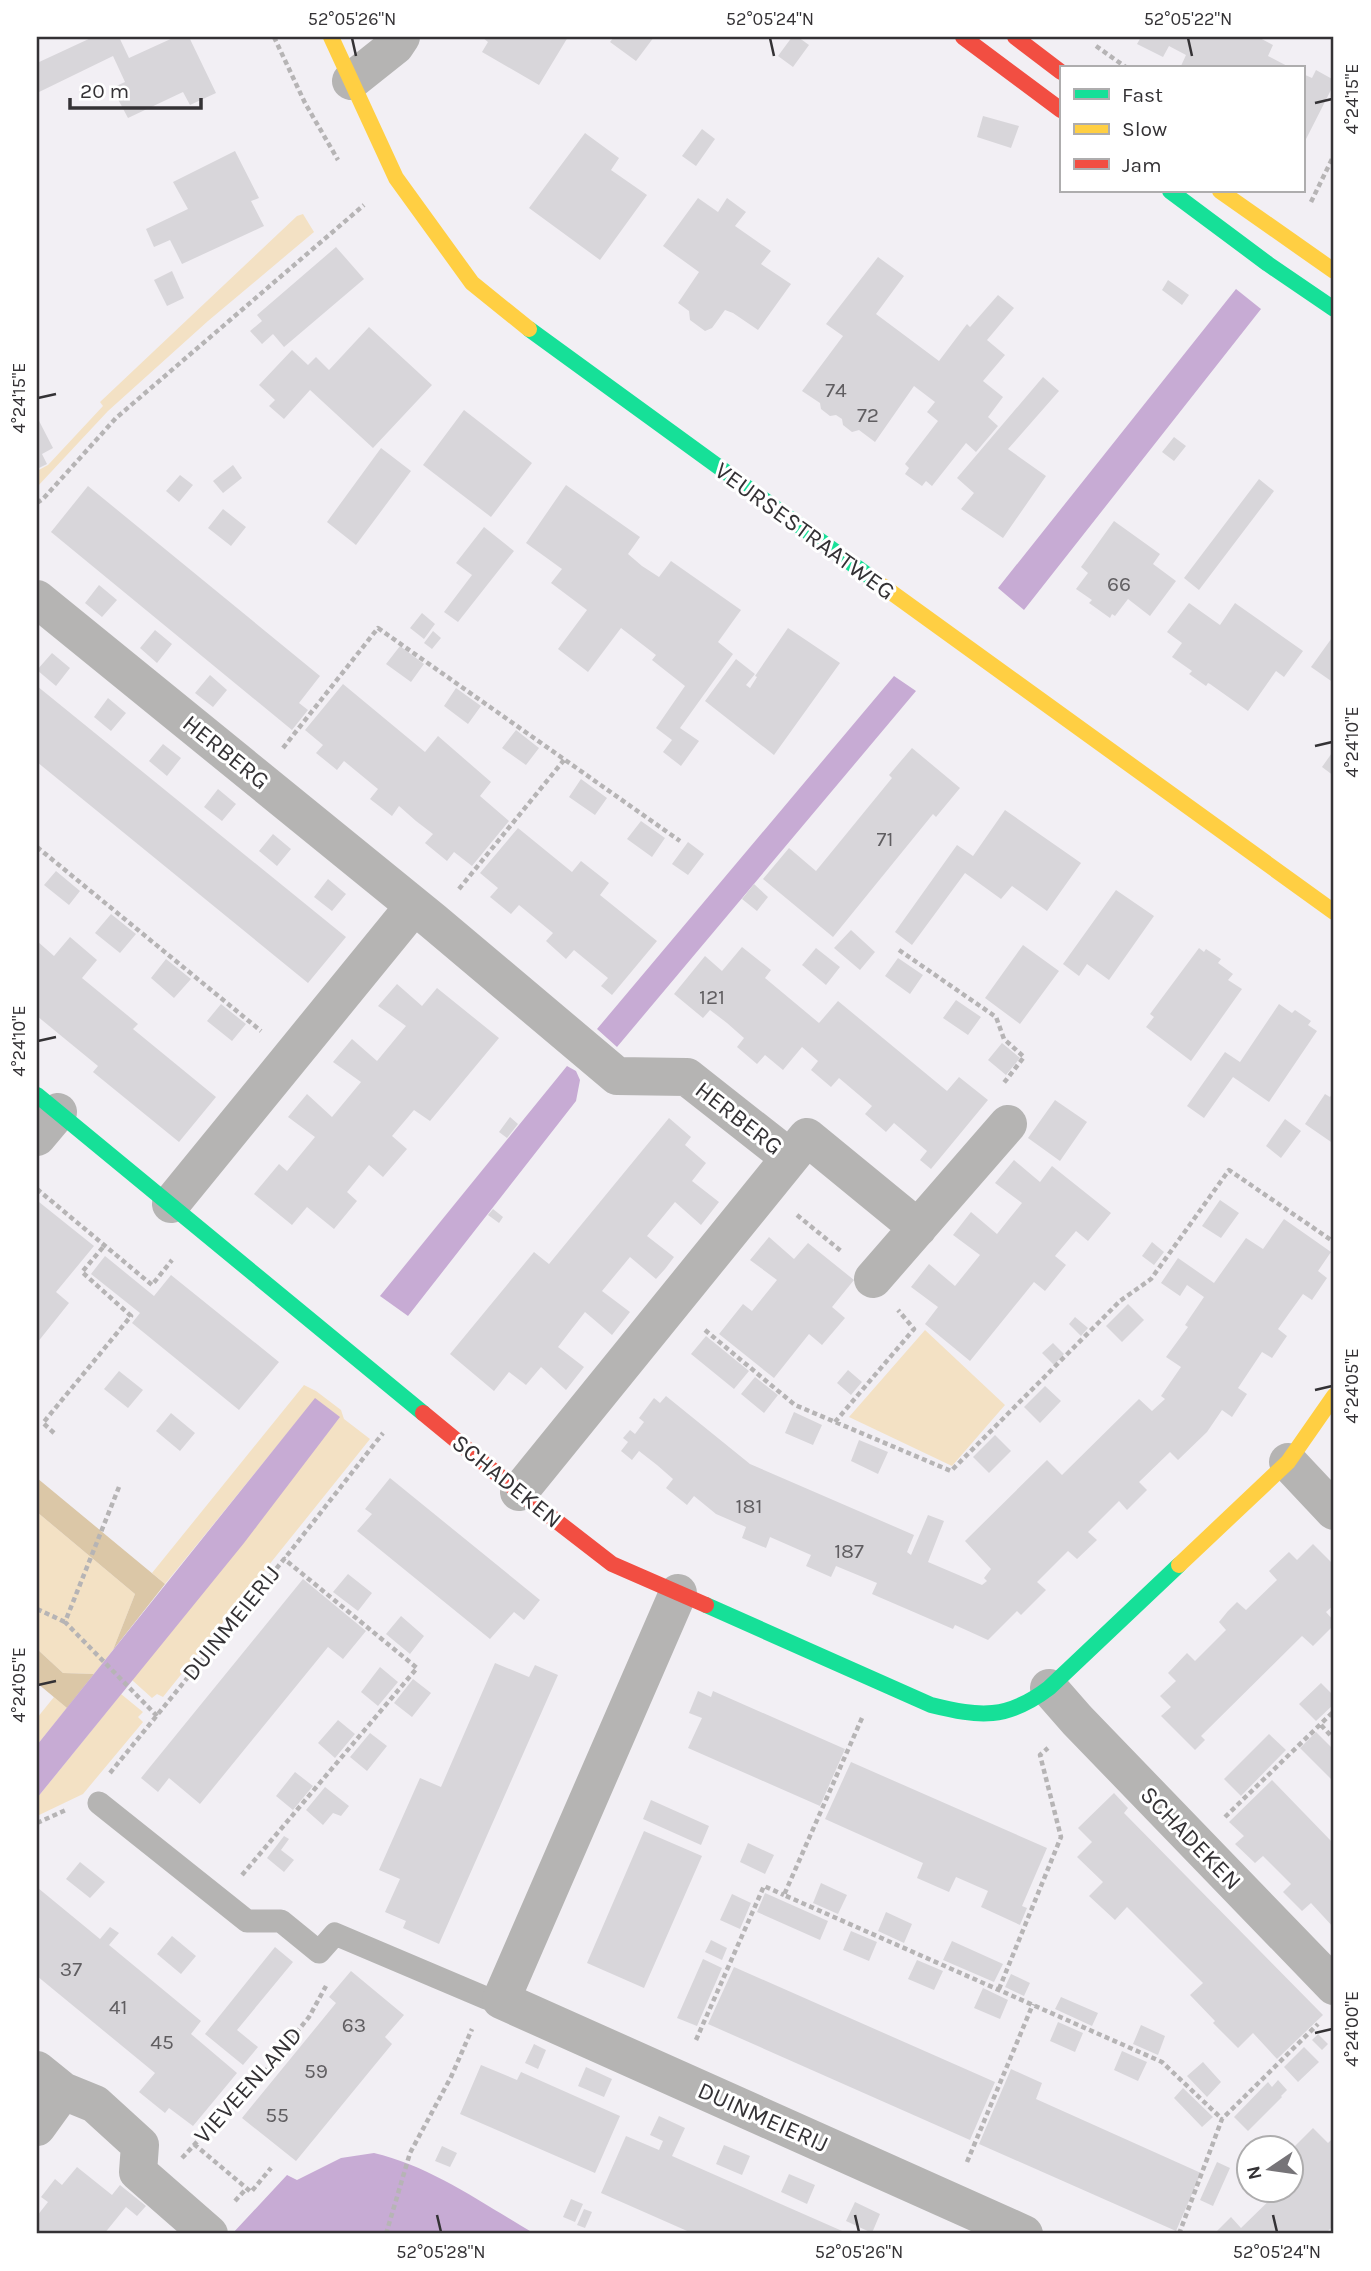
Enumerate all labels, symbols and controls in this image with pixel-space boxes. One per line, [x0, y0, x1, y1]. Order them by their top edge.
text: 52°05'26"N [308, 8, 396, 30]
text: 52°05'24"N [726, 8, 814, 30]
text: 52°05'22"N [1144, 8, 1232, 30]
text: 4°24'15"E [1341, 64, 1363, 134]
scale bar [70, 66, 201, 110]
legend [1060, 66, 1304, 192]
text: 20 m [80, 79, 129, 103]
text: Fast [1122, 83, 1163, 107]
text: Slow [1122, 117, 1167, 141]
text: Jam [1122, 153, 1162, 177]
text: 4°24'15"E [8, 363, 30, 433]
house number: 74 [825, 378, 847, 402]
house number: 72 [857, 403, 879, 427]
street label: VEURSESTRAATWEG [710, 456, 900, 606]
house number: 66 [1107, 572, 1131, 596]
text: 4°24'10"E [1341, 706, 1363, 778]
street label: HERBERG [177, 709, 275, 795]
house number: 71 [877, 827, 893, 851]
house number: 121 [699, 985, 725, 1009]
text: 4°24'10"E [8, 1005, 30, 1077]
street label: HERBERG [690, 1075, 788, 1161]
text: 4°24'05"E [1341, 1348, 1363, 1424]
street label: SCHADEKEN [447, 1428, 567, 1534]
house number: 181 [736, 1494, 762, 1518]
house number: 187 [834, 1539, 864, 1563]
street label: DUINMEIERIJ [176, 1560, 286, 1686]
text: 4°24'05"E [8, 1647, 30, 1723]
street label: SCHADEKEN [1135, 1780, 1247, 1896]
house number: 37 [60, 1957, 82, 1981]
text: 4°24'00"E [1341, 1991, 1363, 2067]
house number: 41 [109, 1995, 127, 2019]
house number: 63 [342, 2013, 366, 2037]
street label: VIEVEENLAND [188, 2021, 308, 2149]
house number: 45 [150, 2030, 174, 2054]
house number: 59 [304, 2059, 328, 2083]
street label: DUINMEIERIJ [693, 2076, 833, 2158]
house number: 55 [265, 2103, 289, 2127]
north arrow [1234, 2134, 1304, 2204]
text: N [1242, 2163, 1267, 2182]
text: 52°05'28"N [396, 2241, 486, 2263]
text: 52°05'26"N [815, 2241, 903, 2263]
text: 52°05'24"N [1233, 2241, 1321, 2263]

